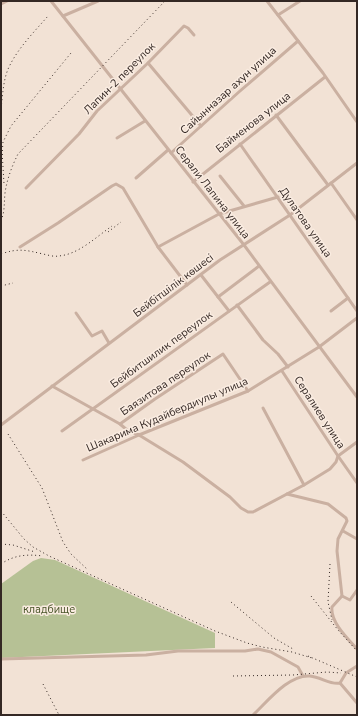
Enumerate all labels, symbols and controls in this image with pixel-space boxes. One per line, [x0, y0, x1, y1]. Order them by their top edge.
street label: Лапин-2 переулок [80, 39, 159, 118]
street label: Сайынназар ахун улица [177, 43, 280, 138]
street label: Байменова улица [213, 88, 294, 156]
street label: Серали Лапина улица [172, 143, 254, 242]
street label: Дулатова улица [276, 184, 335, 260]
street label: Бейбітшілік көшесі [130, 250, 217, 321]
street label: Бейбитшилик переулок [107, 307, 215, 391]
street label: Баязитова переулок [117, 348, 213, 419]
street label: Шакарима Кудайбердиулы улица [84, 373, 250, 455]
street label: Сералиев улица [290, 373, 349, 452]
park label: кладбище [23, 602, 75, 617]

